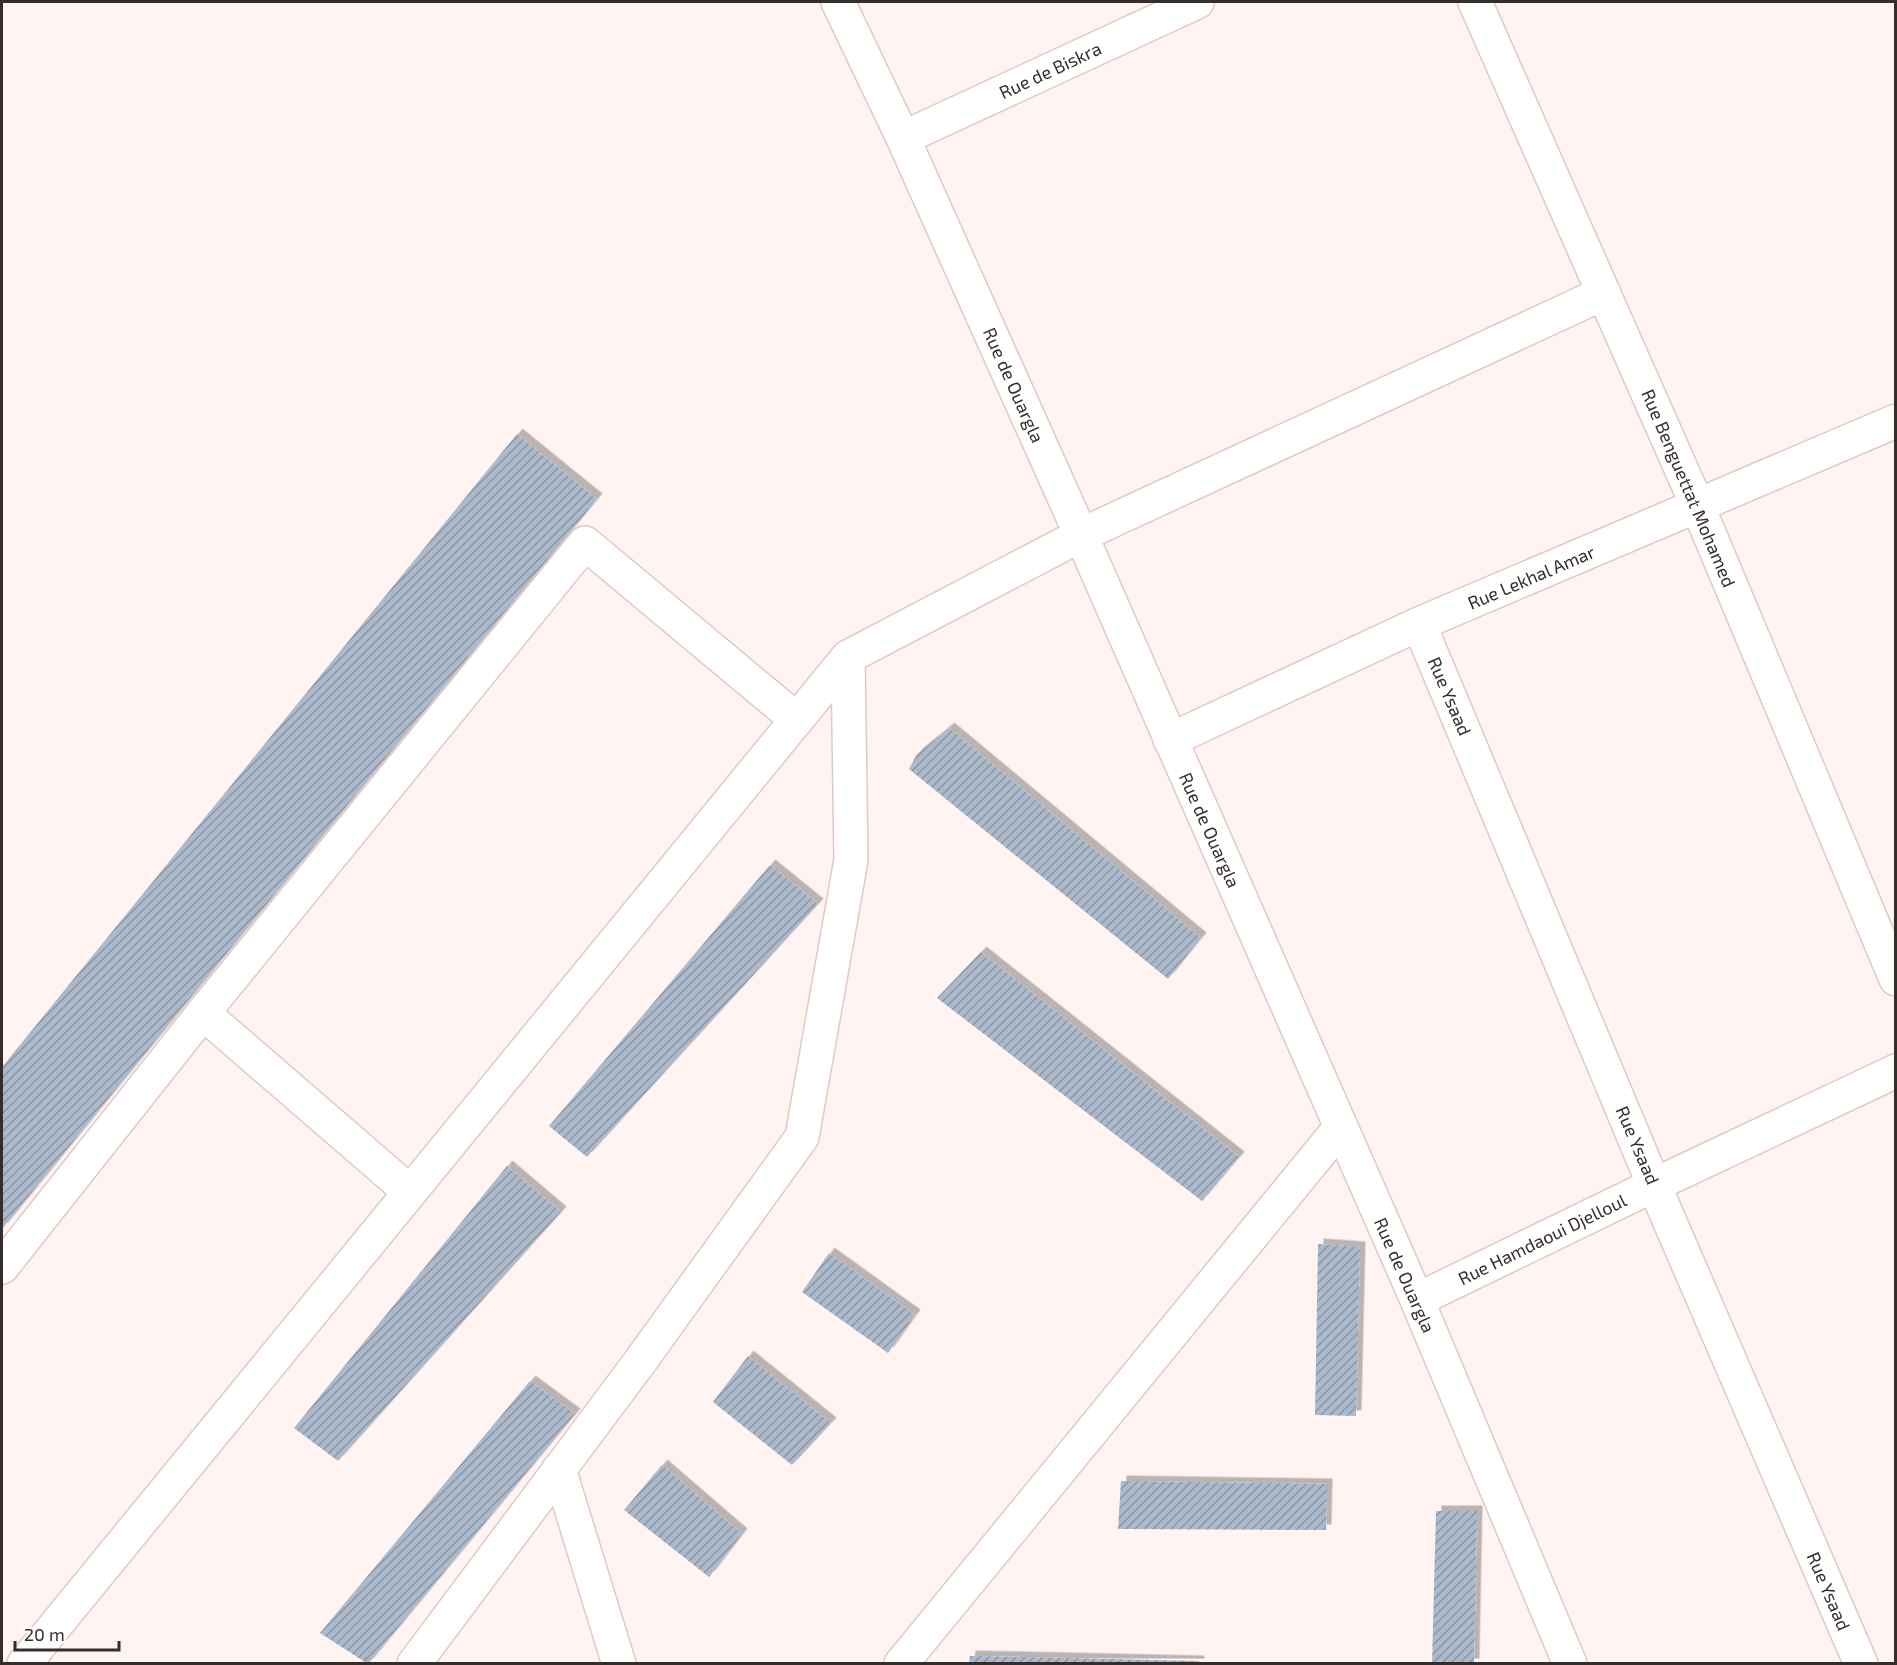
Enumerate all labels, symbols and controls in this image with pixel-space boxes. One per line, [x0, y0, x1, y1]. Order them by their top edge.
street label: Rue de Biskra [995, 37, 1105, 103]
street label: Rue de Ouargla [979, 324, 1049, 446]
street label: Rue Benguettat Mohamed [1637, 386, 1741, 590]
street label: Rue Lekhal Amar [1464, 540, 1598, 614]
street label: Rue Ysaad [1424, 653, 1476, 739]
street label: Rue de Ouargla [1175, 769, 1245, 891]
street label: Rue Ysaad [1612, 1102, 1664, 1188]
street label: Rue Hamdaoui Djelloul [1454, 1188, 1630, 1289]
street label: Rue de Ouargla [1370, 1214, 1440, 1336]
street label: Rue Ysaad [1803, 1548, 1855, 1634]
scale bar [15, 1614, 118, 1652]
text: 20 m [24, 1623, 65, 1645]

